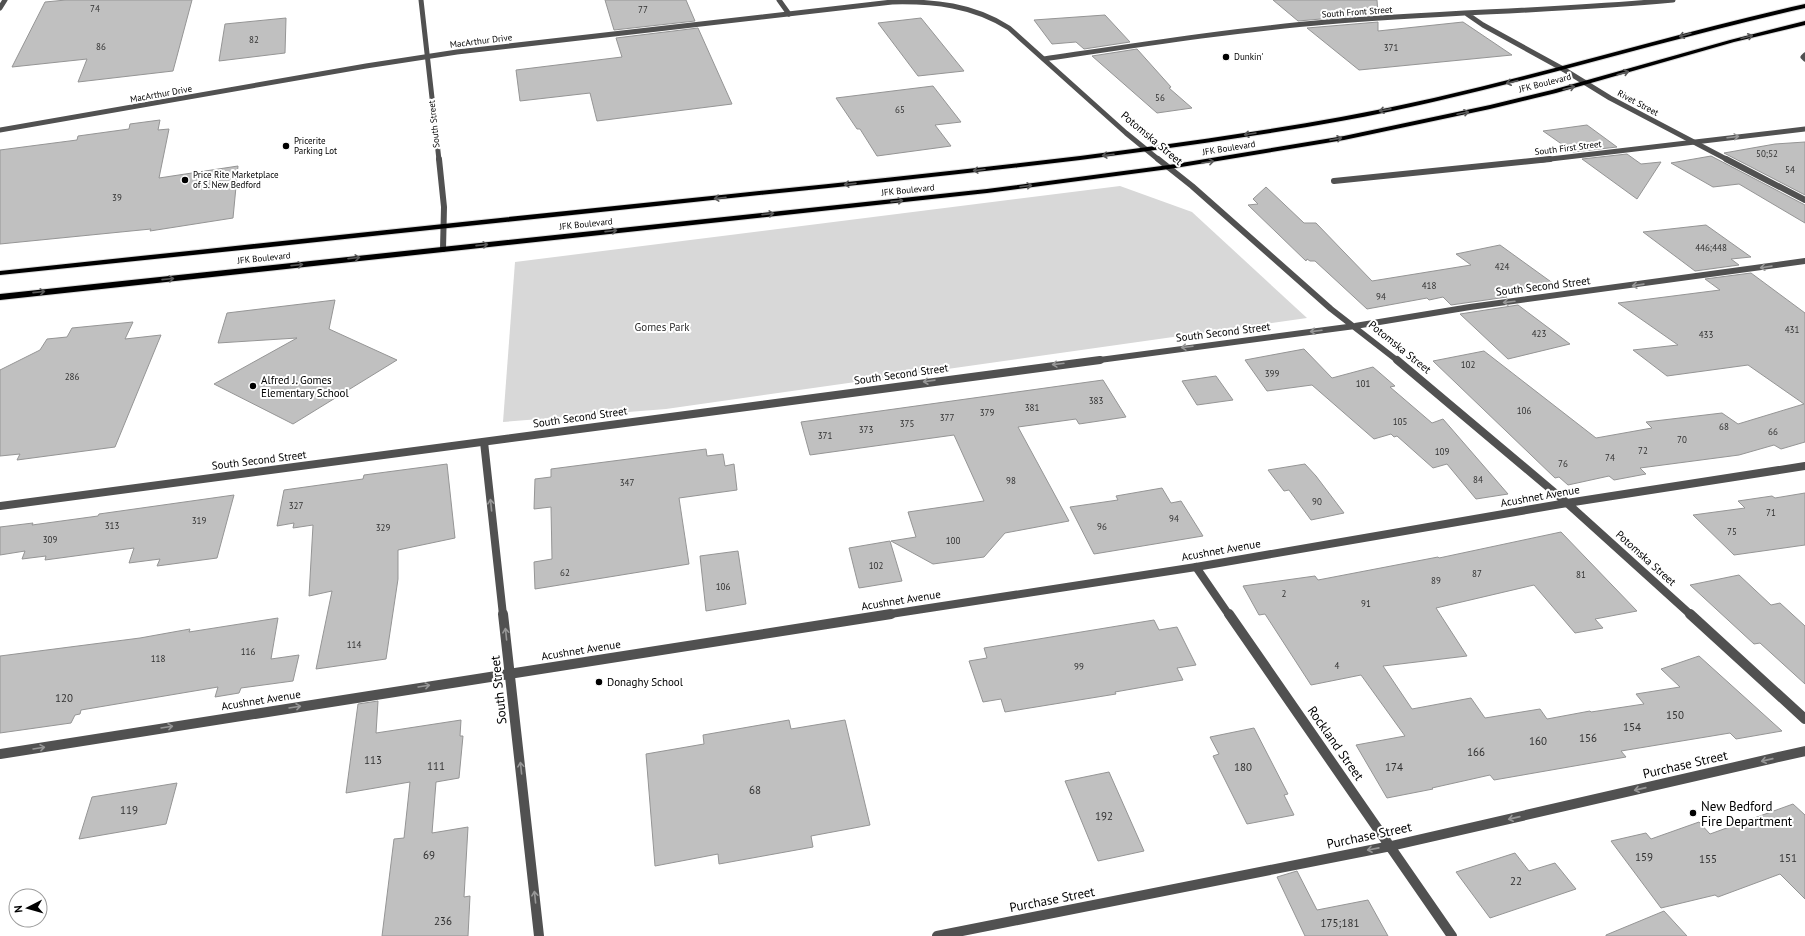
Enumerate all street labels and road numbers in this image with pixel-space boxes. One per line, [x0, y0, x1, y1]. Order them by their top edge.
street label: South Front Street [1321, 4, 1393, 19]
street label: MacArthur Drive [449, 31, 513, 50]
street label: JFK Boulevard [1517, 71, 1572, 95]
street label: MacArthur Drive [129, 83, 193, 104]
street label: Rivet Street [1616, 87, 1661, 118]
street label: South Street [426, 100, 441, 148]
street label: Potomska Street [1118, 108, 1186, 168]
street label: JFK Boulevard [1201, 138, 1256, 157]
street label: South First Street [1534, 138, 1602, 157]
street label: JFK Boulevard [880, 181, 935, 198]
street label: JFK Boulevard [558, 215, 613, 232]
street label: JFK Boulevard [236, 249, 291, 266]
street label: South Second Street [1495, 273, 1591, 299]
street label: Potomska Street [1366, 317, 1434, 377]
street label: South Second Street [1175, 319, 1271, 345]
street label: South Second Street [853, 360, 949, 388]
street label: South Second Street [532, 403, 628, 431]
street label: South Second Street [211, 447, 307, 473]
street label: Acushnet Avenue [1499, 482, 1581, 510]
street label: Potomska Street [1613, 527, 1679, 589]
street label: Acushnet Avenue [1180, 536, 1262, 564]
street label: Acushnet Avenue [860, 587, 942, 613]
street label: Acushnet Avenue [540, 637, 622, 663]
street label: South Street [486, 654, 511, 725]
street label: Acushnet Avenue [220, 687, 302, 713]
street label: Rockland Street [1304, 703, 1368, 784]
street label: Purchase Street [1641, 746, 1730, 782]
street label: Purchase Street [1325, 818, 1414, 853]
street label: Purchase Street [1008, 883, 1097, 916]

